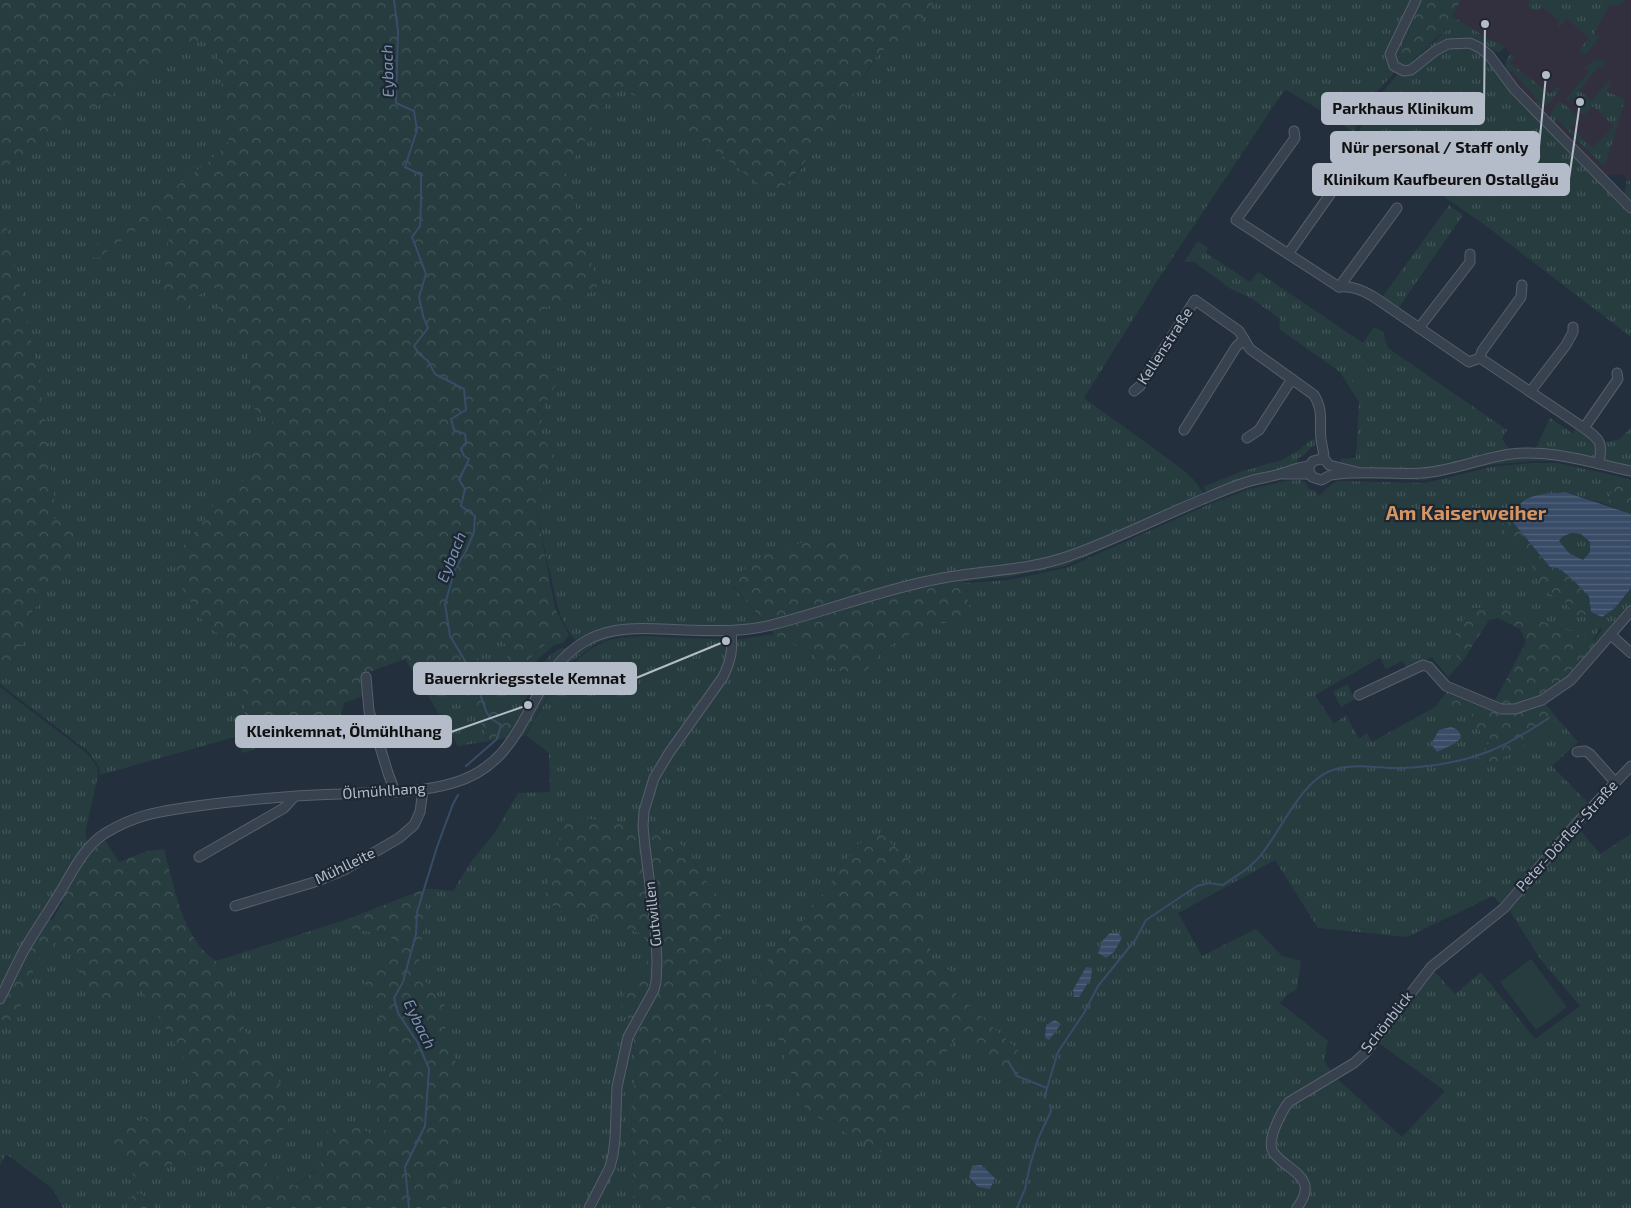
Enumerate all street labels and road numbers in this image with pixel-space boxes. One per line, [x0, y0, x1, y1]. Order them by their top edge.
street label: Kellenstraße [1133, 304, 1196, 387]
street label: Peter-Dörfler-Straße [1512, 776, 1621, 895]
street label: Ölmühlhang [342, 778, 427, 802]
street label: Mühlleite [311, 843, 378, 887]
street label: Gutwillen [640, 881, 664, 948]
street label: Schönblick [1357, 987, 1416, 1056]

